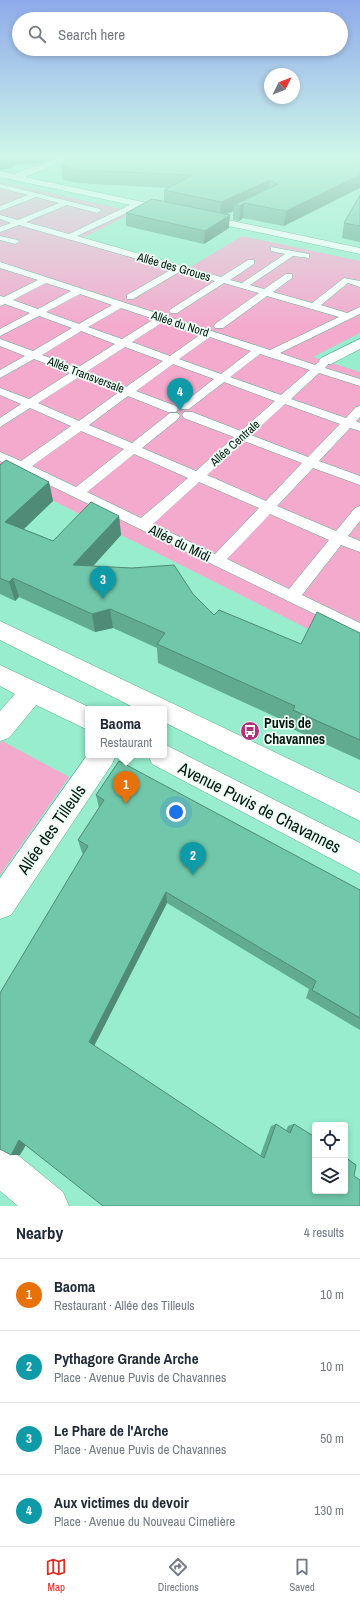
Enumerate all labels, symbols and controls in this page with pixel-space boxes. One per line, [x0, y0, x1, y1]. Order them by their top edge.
search box [12, 12, 348, 56]
icon: search [26, 23, 48, 45]
text: Search here [58, 24, 125, 45]
north arrow [264, 68, 300, 104]
street label: Allée des Groues [135, 249, 213, 285]
street label: Allée du Nord [148, 307, 211, 341]
street label: Allée Transversale [44, 353, 127, 397]
pin: 4 [167, 378, 193, 411]
street label: Allée Centrale [206, 416, 263, 470]
street label: Allée du Midi [145, 520, 214, 566]
pin: 3 [90, 566, 116, 599]
popup [85, 706, 167, 758]
text: Baoma [100, 713, 141, 734]
place label: Puvis de Chavannes [264, 714, 325, 748]
bus stop icon: Puvis de Chavannes [239, 720, 261, 742]
text: Restaurant [100, 734, 152, 751]
street label: Avenue Puvis de Chavannes [174, 756, 345, 858]
pin: 1 [113, 771, 139, 804]
street label: Allée des Tilleuls [11, 779, 90, 879]
your location [166, 802, 186, 822]
pin: 2 [180, 842, 206, 875]
map controls [312, 1122, 348, 1194]
button: locate [312, 1122, 348, 1158]
button: layers [312, 1158, 348, 1194]
text: Nearby [16, 1221, 63, 1244]
text: 4 results [304, 1224, 344, 1241]
text: Baoma [54, 1276, 95, 1297]
text: 1 [26, 1286, 32, 1303]
text: 10 m [320, 1286, 344, 1303]
text: Restaurant · Allée des Tilleuls [54, 1297, 195, 1314]
text: Pythagore Grande Arche [54, 1348, 198, 1369]
text: 2 [26, 1358, 32, 1375]
text: 10 m [320, 1358, 344, 1375]
text: Place · Avenue Puvis de Chavannes [54, 1369, 226, 1386]
text: Le Phare de l'Arche [54, 1420, 168, 1441]
text: 3 [26, 1430, 32, 1447]
text: 50 m [320, 1430, 344, 1447]
text: Place · Avenue Puvis de Chavannes [54, 1441, 226, 1458]
text: Aux victimes du devoir [54, 1492, 189, 1513]
text: 4 [26, 1502, 32, 1519]
text: 130 m [314, 1502, 344, 1519]
text: Place · Avenue du Nouveau Cimetière [54, 1513, 235, 1530]
tab: Map [45, 1556, 67, 1594]
tab: Directions [158, 1556, 199, 1594]
tab: Saved [289, 1556, 315, 1594]

